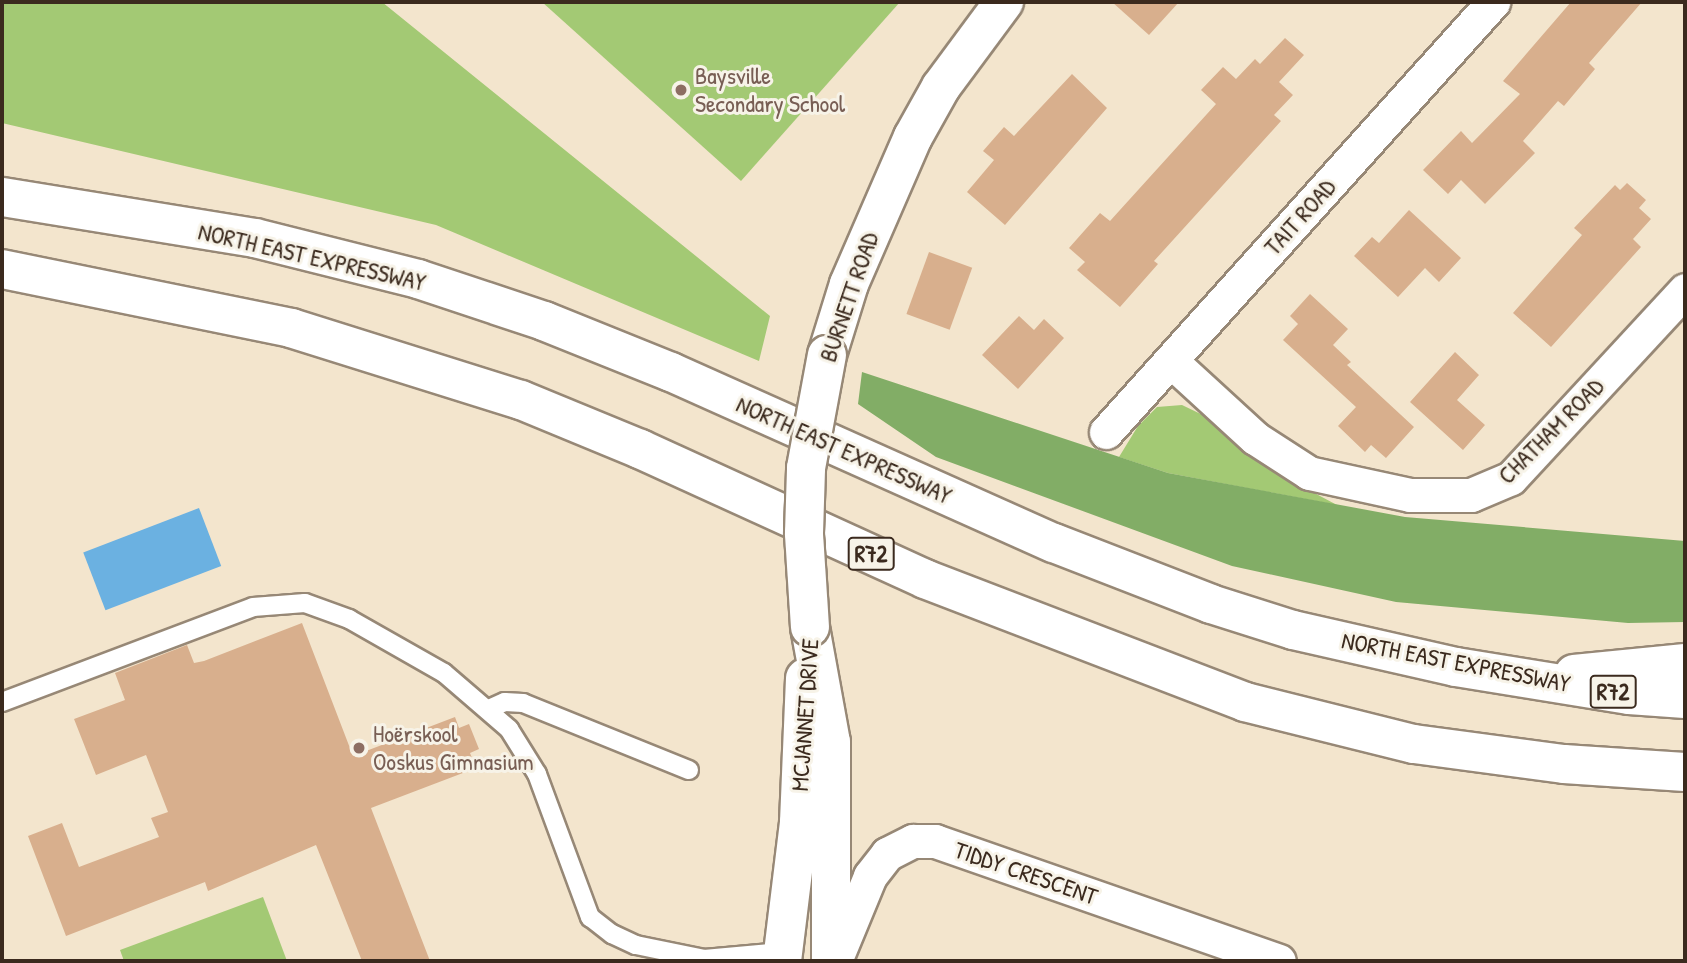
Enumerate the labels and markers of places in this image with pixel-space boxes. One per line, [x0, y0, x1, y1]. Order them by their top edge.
place label: Baysville Secondary School [695, 62, 845, 118]
marker: Baysville Secondary School [673, 82, 689, 98]
place label: Hoërskool Ooskus Gimnasium [373, 720, 534, 776]
marker: Hoërskool Ooskus Gimnasium [351, 740, 367, 756]

